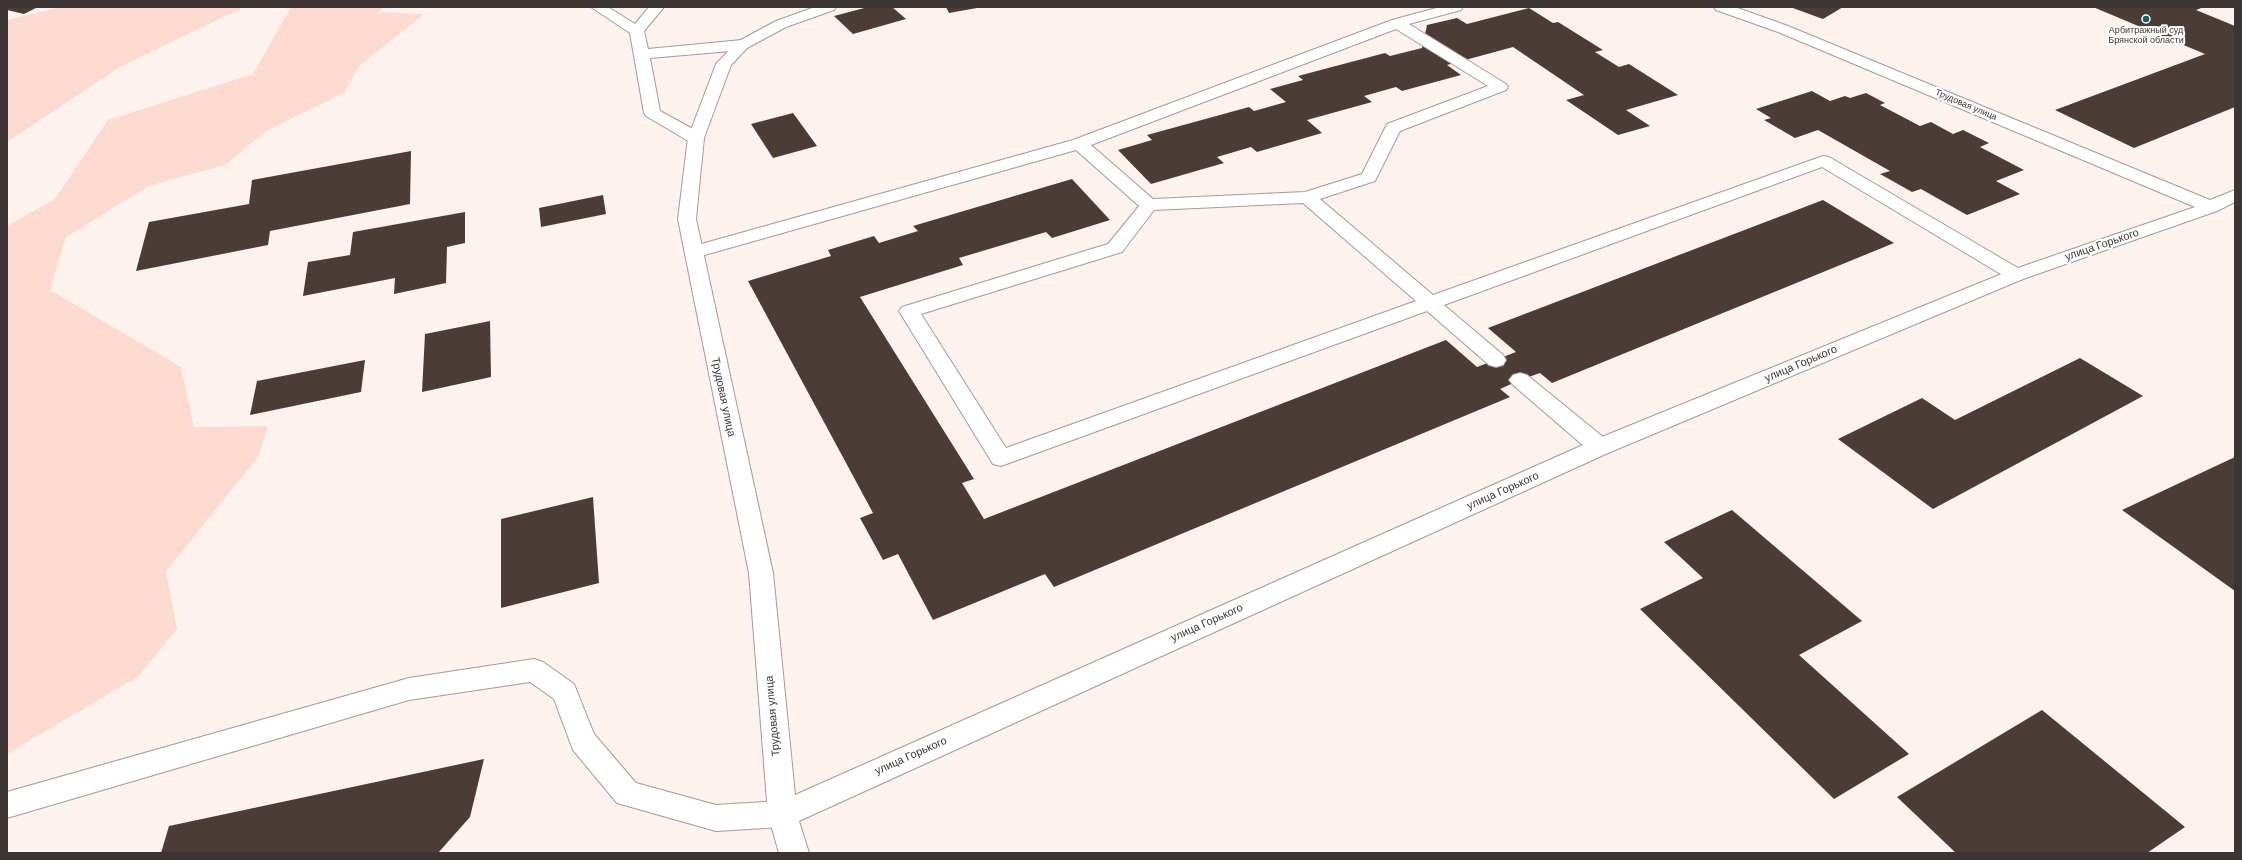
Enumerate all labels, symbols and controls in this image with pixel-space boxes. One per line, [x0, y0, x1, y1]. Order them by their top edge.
marker: Арбитражный суд Брянской области [2141, 14, 2151, 24]
place label: Арбитражный суд Брянской области [2108, 26, 2184, 47]
street label: Трудовая улица [1933, 87, 1999, 123]
street label: улица Горького [2063, 226, 2141, 264]
street label: улица Горького [1763, 343, 1839, 385]
street label: Трудовая улица [708, 356, 738, 438]
street label: улица Горького [1465, 469, 1541, 513]
street label: улица Горького [1169, 601, 1245, 645]
street label: Трудовая улица [763, 675, 783, 757]
street label: улица Горького [873, 734, 949, 778]

